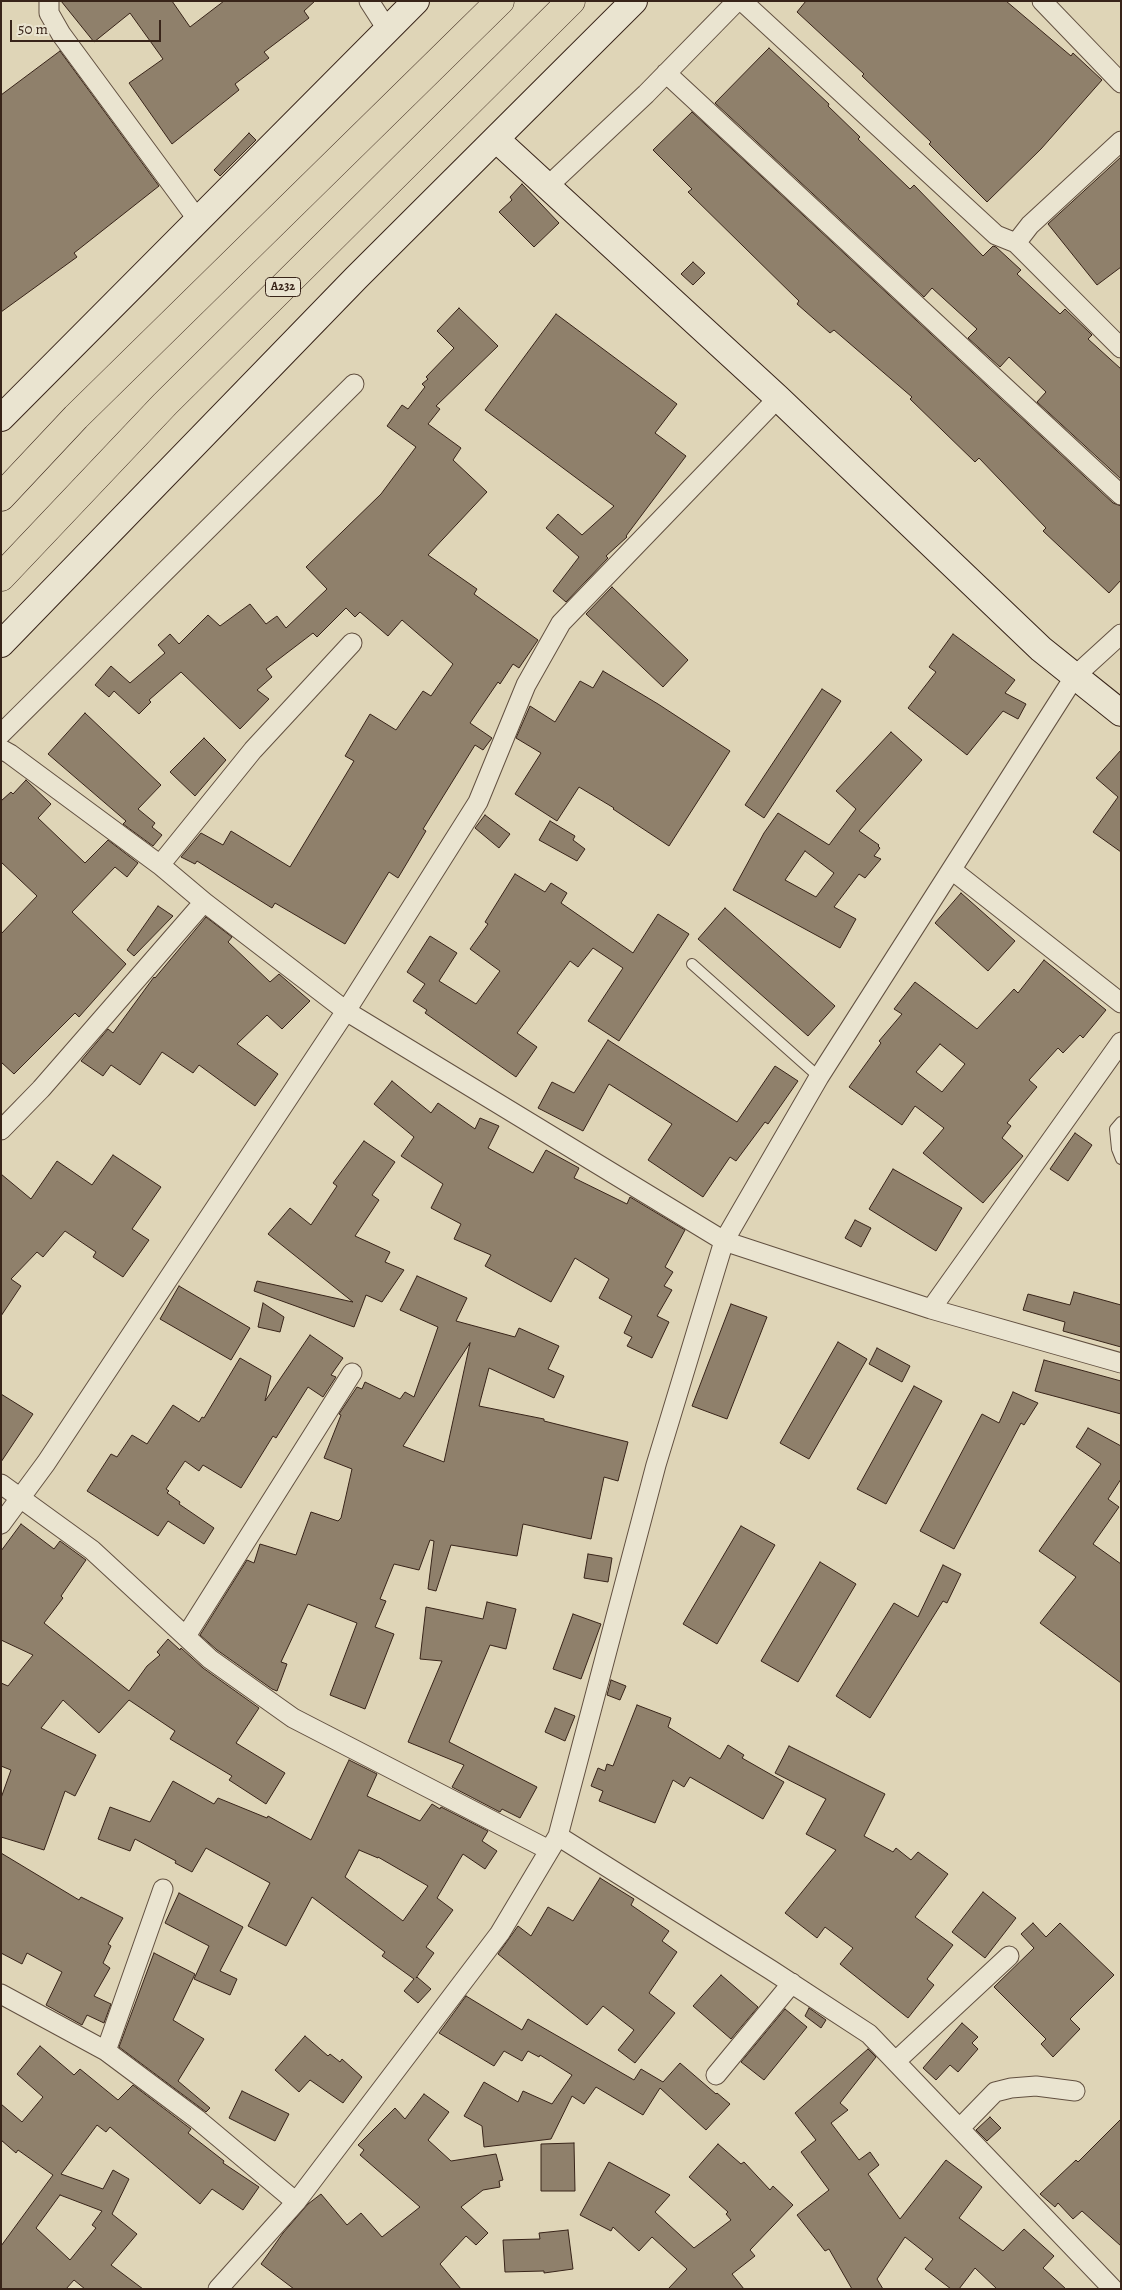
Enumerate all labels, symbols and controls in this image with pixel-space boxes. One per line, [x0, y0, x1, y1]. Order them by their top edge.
scale bar [12, 10, 164, 42]
text: 50 m [18, 19, 48, 39]
road number: A232 [266, 278, 300, 296]

